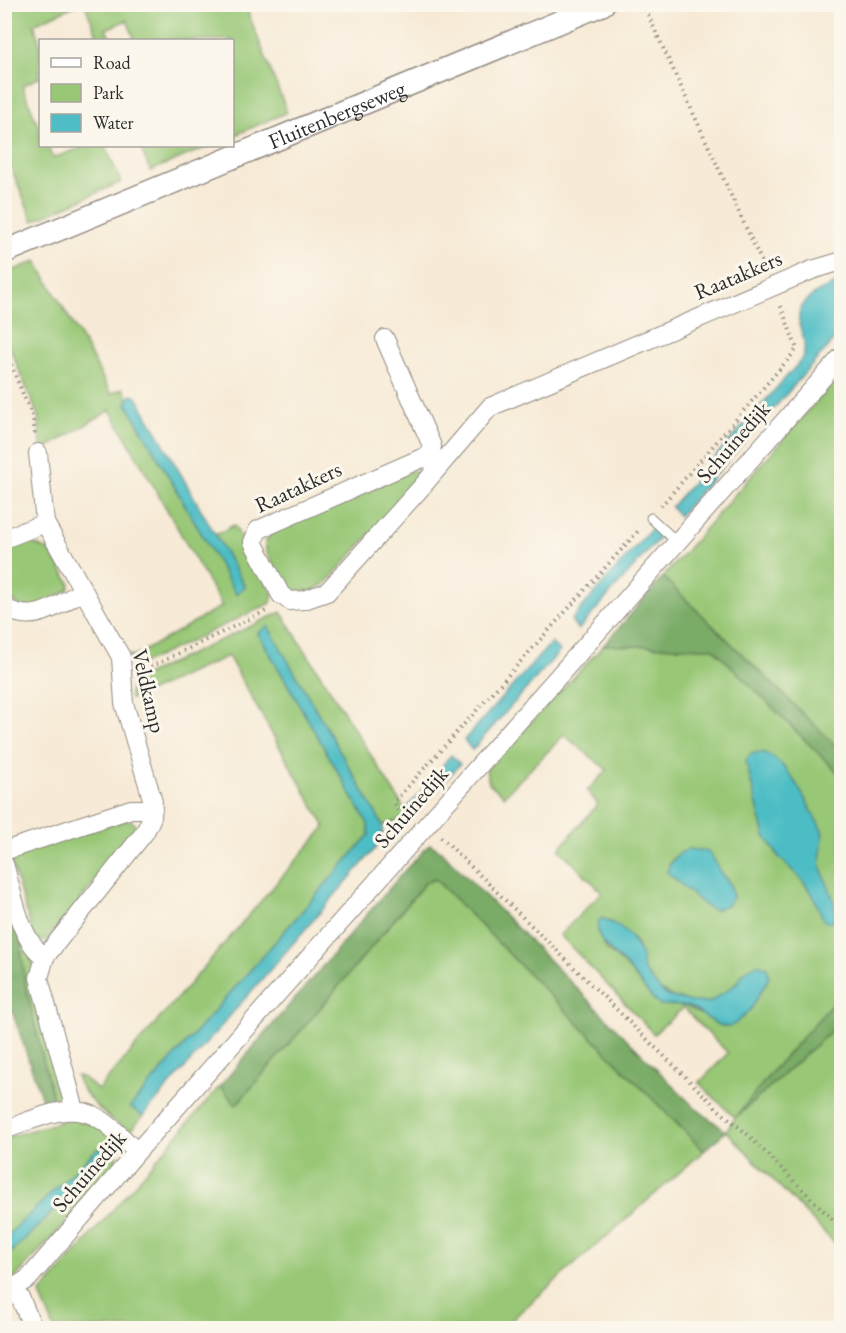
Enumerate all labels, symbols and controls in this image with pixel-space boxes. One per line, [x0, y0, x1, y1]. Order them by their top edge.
legend [39, 39, 234, 147]
text: Road [93, 51, 132, 74]
street label: Fluitenbergseweg [264, 73, 410, 156]
text: Park [93, 81, 124, 104]
text: Water [93, 111, 134, 134]
street label: Raatakkers [690, 244, 786, 306]
street label: Schuinedijk [689, 395, 777, 489]
street label: Raatakkers [250, 454, 346, 520]
street label: Veldkamp [125, 646, 173, 736]
street label: Schuinedijk [367, 760, 455, 854]
street label: Schuinedijk [45, 1124, 133, 1218]

